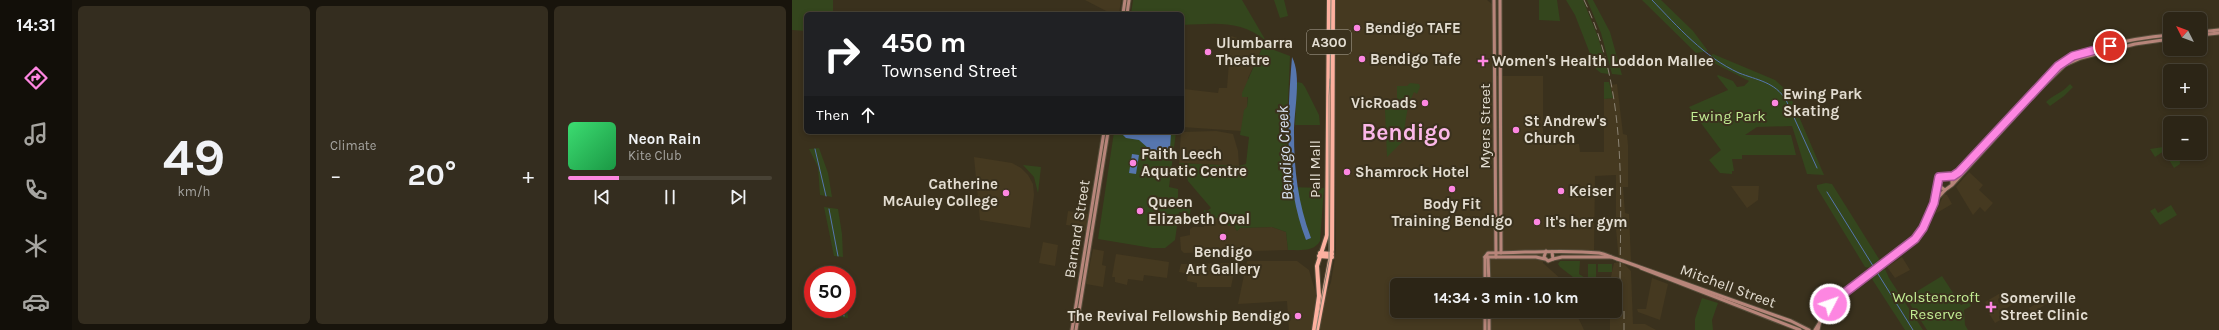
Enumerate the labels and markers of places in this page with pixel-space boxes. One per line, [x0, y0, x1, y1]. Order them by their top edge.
place label: Bendigo TAFE [1365, 19, 1461, 37]
marker: Bendigo TAFE [1352, 23, 1362, 33]
pin [2093, 29, 2127, 63]
place label: Ulumbarra Theatre [1216, 34, 1293, 69]
marker: Ulumbarra Theatre [1203, 47, 1213, 57]
place label: Bendigo Tafe [1370, 50, 1461, 68]
place label: Women's Health Loddon Mallee [1492, 52, 1714, 70]
marker: Bendigo Tafe [1357, 54, 1367, 64]
marker: Women's Health Loddon Mallee [1477, 55, 1489, 67]
place label: Ewing Park Skating [1783, 85, 1862, 120]
place label: VicRoads [1351, 94, 1417, 112]
marker: VicRoads [1420, 98, 1430, 108]
marker: Ewing Park Skating [1770, 98, 1780, 108]
place label: St Andrew's Church [1524, 112, 1607, 147]
marker: St Andrew's Church [1511, 125, 1521, 135]
place label: Faith Leech Aquatic Centre [1141, 145, 1247, 180]
marker: Faith Leech Aquatic Centre [1128, 158, 1138, 168]
place label: Shamrock Hotel [1355, 163, 1469, 181]
marker: Shamrock Hotel [1342, 167, 1352, 177]
place label: Catherine McAuley College [883, 175, 998, 210]
place label: Keiser [1569, 182, 1614, 200]
marker: Body Fit Training Bendigo [1447, 184, 1457, 194]
marker: Keiser [1556, 186, 1566, 196]
marker: Catherine McAuley College [1001, 188, 1011, 198]
place label: Queen Elizabeth Oval [1148, 193, 1250, 228]
place label: Body Fit Training Bendigo [1392, 195, 1512, 230]
marker: Queen Elizabeth Oval [1135, 206, 1145, 216]
place label: It's her gym [1545, 213, 1628, 231]
marker: It's her gym [1532, 217, 1542, 227]
marker: Bendigo Art Gallery [1218, 232, 1228, 242]
place label: Bendigo Art Gallery [1186, 243, 1261, 278]
place label: Somerville Street Clinic [2000, 289, 2088, 324]
marker: Somerville Street Clinic [1985, 301, 1997, 313]
place label: The Revival Fellowship Bendigo [1068, 307, 1290, 325]
marker: The Revival Fellowship Bendigo [1293, 311, 1303, 321]

